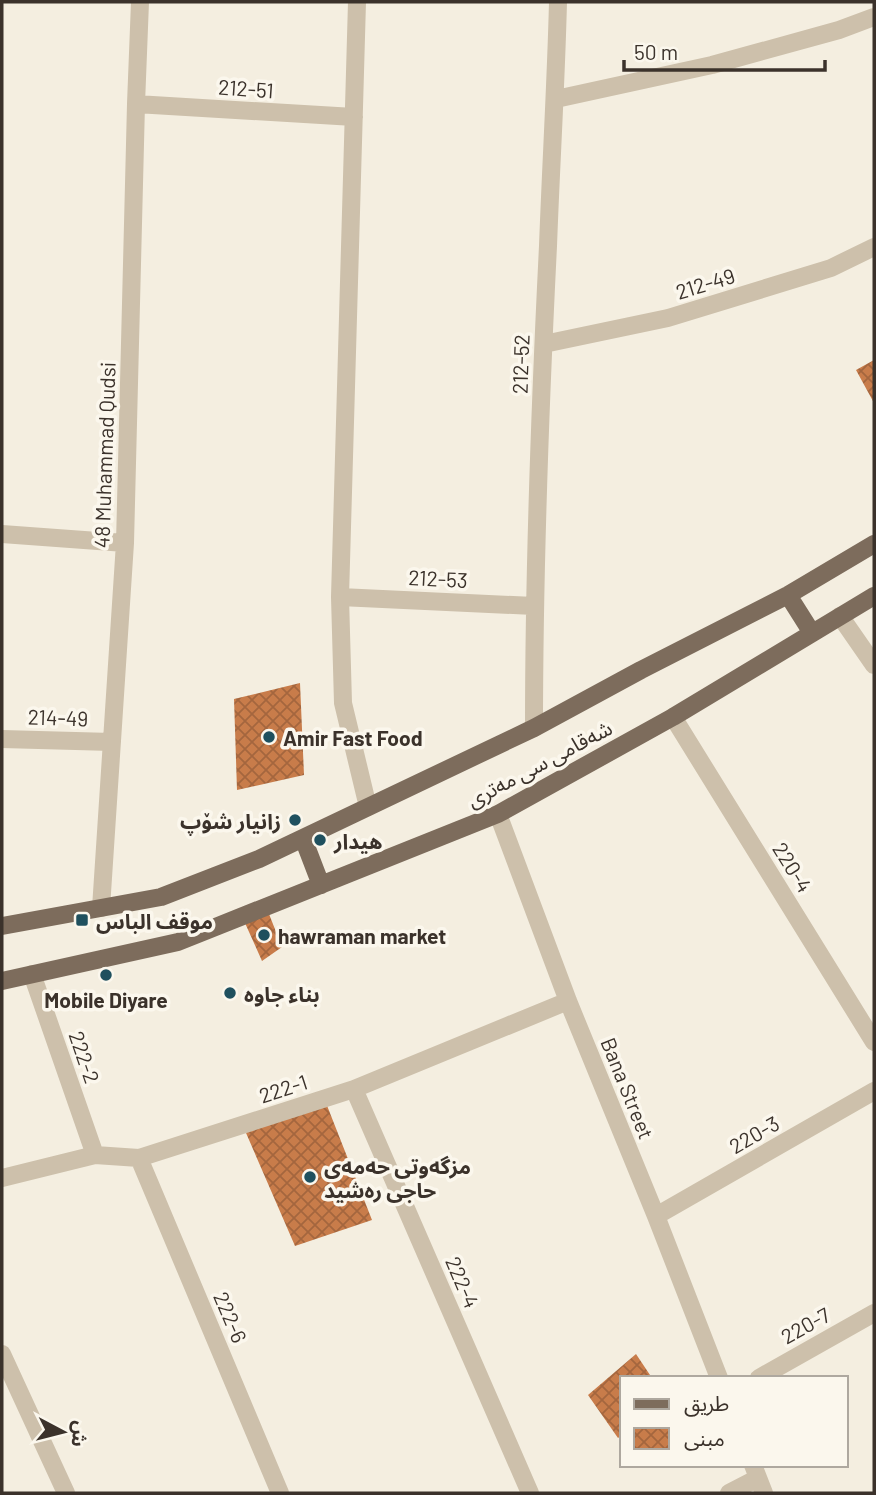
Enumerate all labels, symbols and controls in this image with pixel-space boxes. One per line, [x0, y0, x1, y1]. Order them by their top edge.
scale bar [624, 28, 825, 72]
text: 50 m [634, 39, 678, 64]
street label: 212-51 [217, 74, 275, 102]
street label: 212-49 [672, 262, 738, 304]
street label: 212-52 [506, 334, 534, 394]
street label: 48 Muhammad Qudsi [88, 361, 120, 549]
street label: 212-53 [408, 564, 468, 592]
street label: 214-49 [27, 703, 89, 731]
street label: شەقامی سی مەتری [462, 714, 616, 813]
place label: Amir Fast Food [283, 725, 423, 750]
marker: Amir Fast Food [261, 729, 277, 745]
place label: زانیار شۆپ [180, 808, 281, 836]
marker: زانیار شۆپ [287, 812, 303, 828]
place label: هيدار [333, 828, 382, 854]
marker: هيدار [312, 832, 328, 848]
street label: 220-4 [768, 837, 818, 897]
place label: موقف الباس [96, 908, 213, 934]
marker: موقف الباس [74, 912, 90, 928]
place label: hawraman market [278, 923, 446, 948]
marker: hawraman market [256, 927, 272, 943]
marker: Mobile Diyare [98, 967, 114, 983]
place label: بناء جاوە [244, 981, 320, 1007]
marker: بناء جاوە [222, 985, 238, 1001]
place label: Mobile Diyare [44, 987, 168, 1012]
street label: 222-2 [65, 1028, 105, 1086]
street label: Bana Street [596, 1034, 660, 1142]
street label: 222-1 [256, 1068, 310, 1108]
street label: 220-3 [725, 1110, 783, 1158]
place label: مزگەوتی حەمەی حاجی رەشید [324, 1153, 471, 1203]
marker: مزگەوتی حەمەی حاجی رەشید [302, 1169, 318, 1185]
street label: 222-4 [441, 1252, 485, 1312]
street label: 222-6 [209, 1288, 253, 1346]
street label: 220-7 [776, 1301, 834, 1349]
legend [620, 1376, 848, 1467]
text: طريق [684, 1390, 729, 1417]
north arrow [28, 1397, 98, 1467]
text: ش [67, 1420, 93, 1448]
text: مبنى [684, 1425, 725, 1451]

